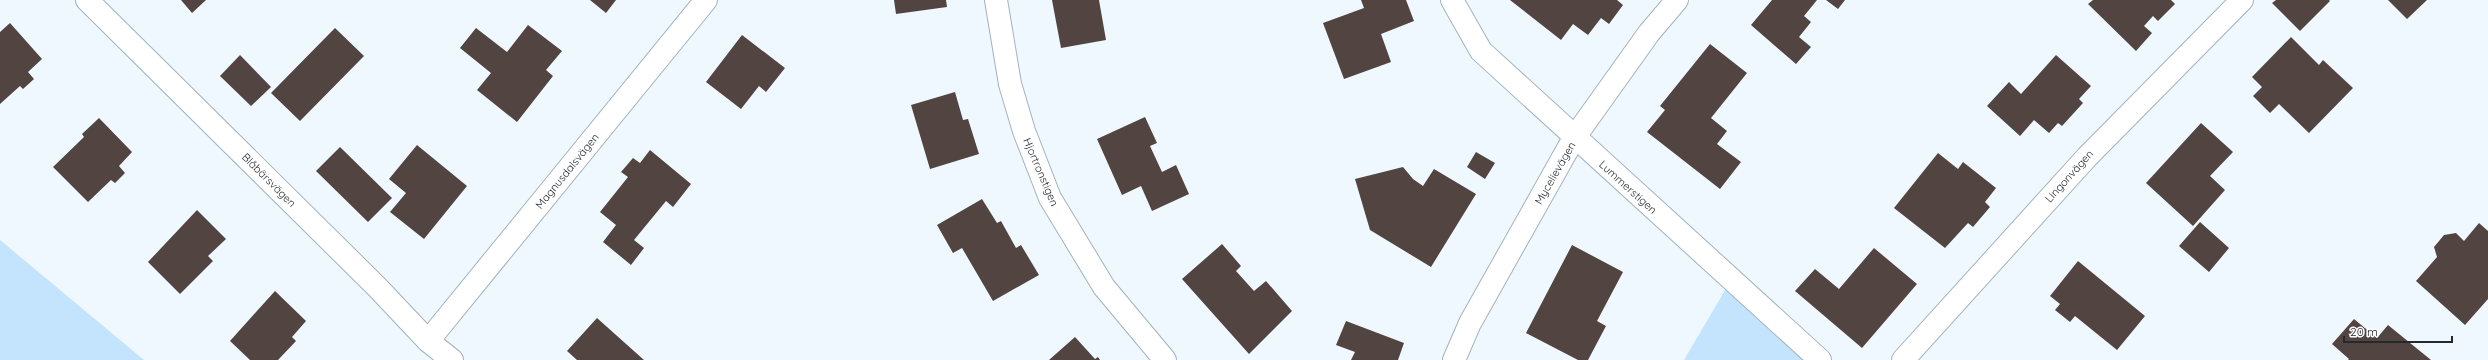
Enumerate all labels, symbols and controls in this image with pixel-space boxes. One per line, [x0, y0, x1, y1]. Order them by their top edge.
street label: Magnusdalsvägen [532, 130, 602, 212]
street label: Hjortronstigen [1020, 136, 1062, 208]
street label: Mycelievägen [1531, 139, 1579, 207]
street label: Lingonvägen [2042, 147, 2096, 205]
street label: Blåbärsvägen [239, 150, 299, 210]
street label: Lummerstigen [1596, 157, 1660, 217]
scale bar [2344, 318, 2452, 344]
text: 20 m [2350, 324, 2378, 339]

